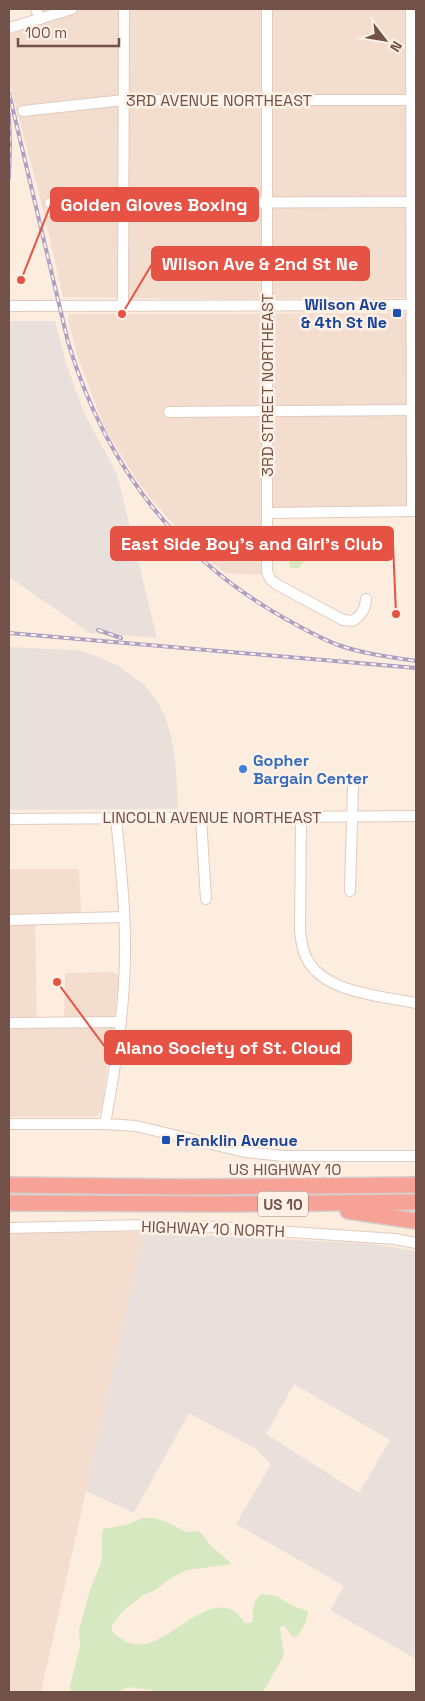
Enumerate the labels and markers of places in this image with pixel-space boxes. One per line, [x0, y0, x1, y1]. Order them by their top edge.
callout: Golden Gloves Boxing [51, 188, 258, 221]
callout: Wilson Ave & 2nd St Ne [152, 247, 369, 280]
place label: Wilson Ave & 4th St Ne [301, 294, 387, 333]
marker: Wilson Ave & 4th St Ne [391, 307, 403, 319]
callout: East Side Boy's and Girl's Club [111, 527, 393, 560]
place label: Gopher Bargain Center [253, 750, 368, 789]
marker: Gopher Bargain Center [237, 763, 249, 775]
callout: Alano Society of St. Cloud [105, 1031, 351, 1064]
place label: Franklin Avenue [176, 1130, 298, 1151]
marker: Franklin Avenue [160, 1134, 172, 1146]

